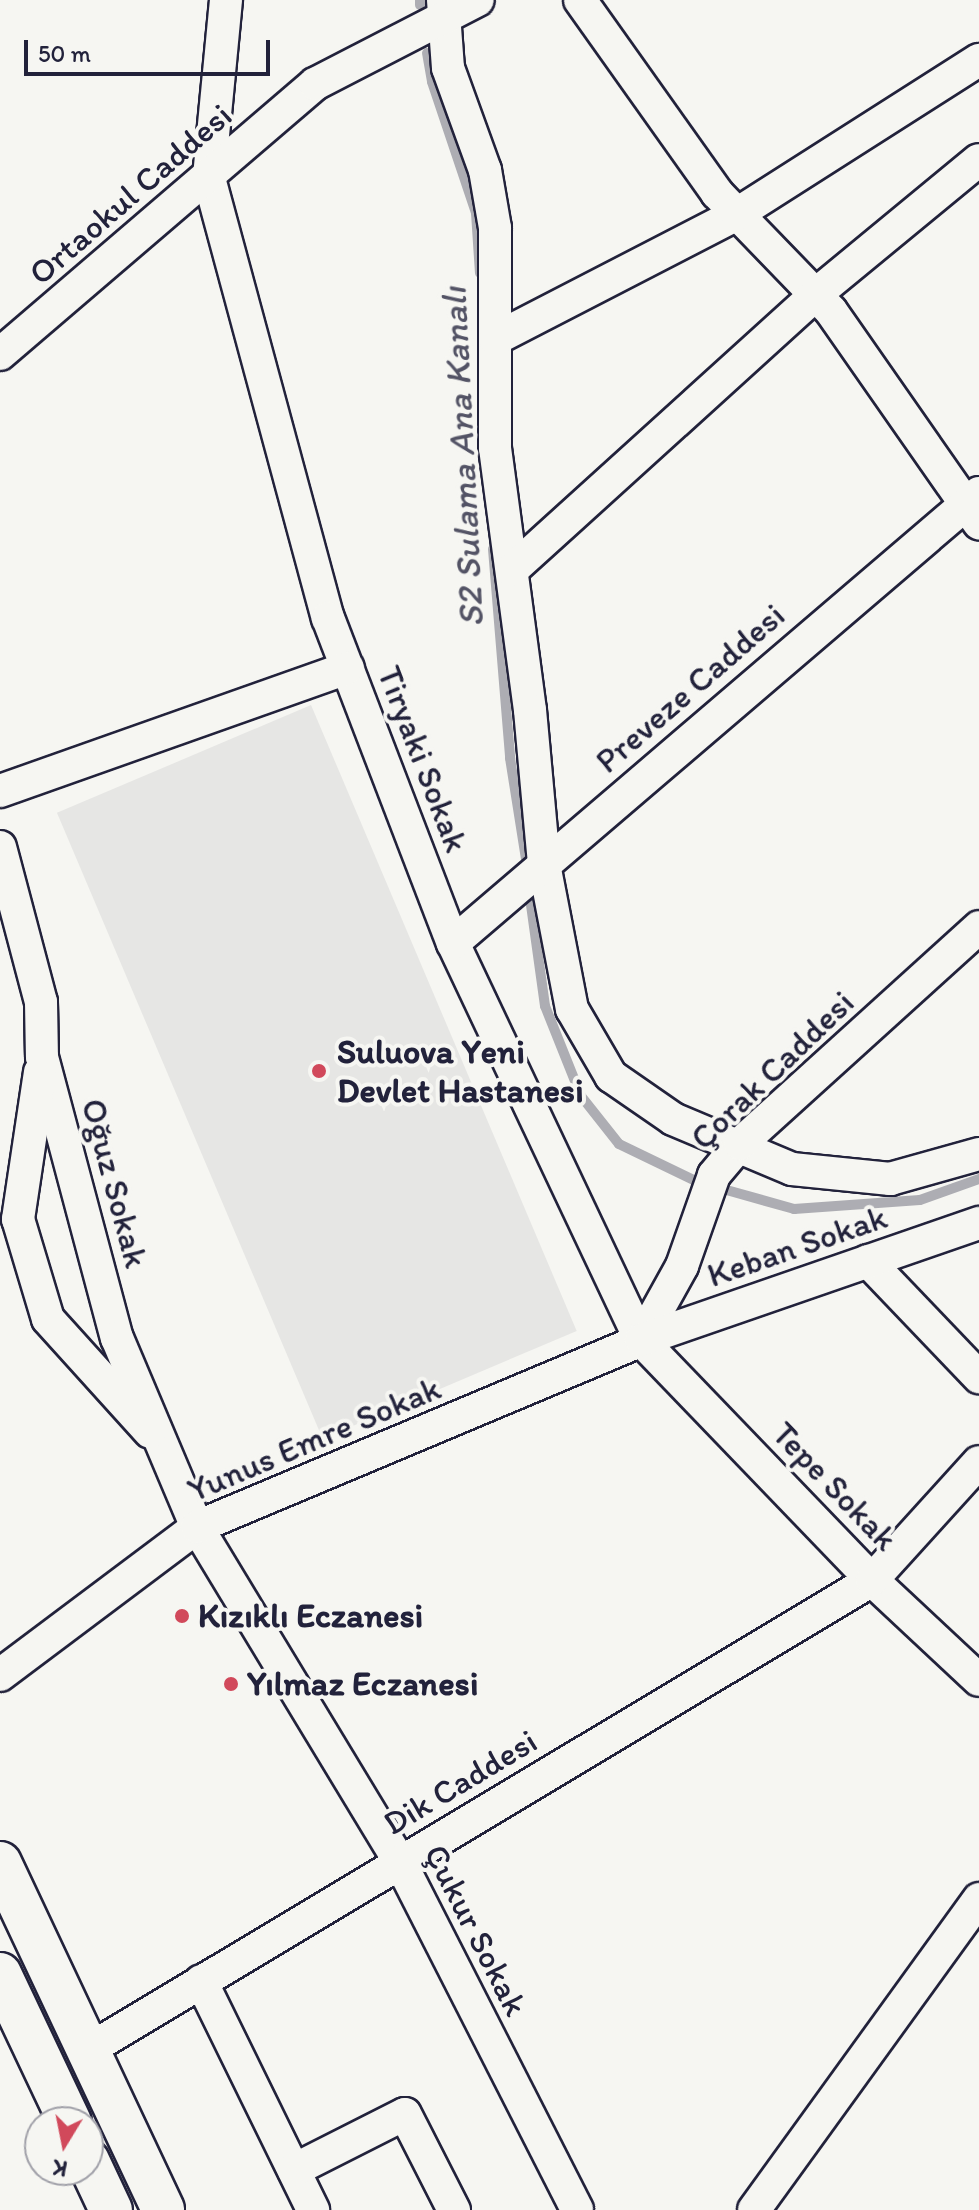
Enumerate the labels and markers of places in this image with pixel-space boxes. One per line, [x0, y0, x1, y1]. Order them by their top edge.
place label: Suluova Yeni Devlet Hastanesi [337, 1031, 583, 1110]
marker: Suluova Yeni Devlet Hastanesi [308, 1060, 330, 1082]
place label: Kızıklı Eczanesi [198, 1596, 423, 1636]
marker: Kızıklı Eczanesi [173, 1607, 191, 1625]
place label: Yılmaz Eczanesi [247, 1664, 479, 1704]
marker: Yılmaz Eczanesi [222, 1675, 240, 1693]

